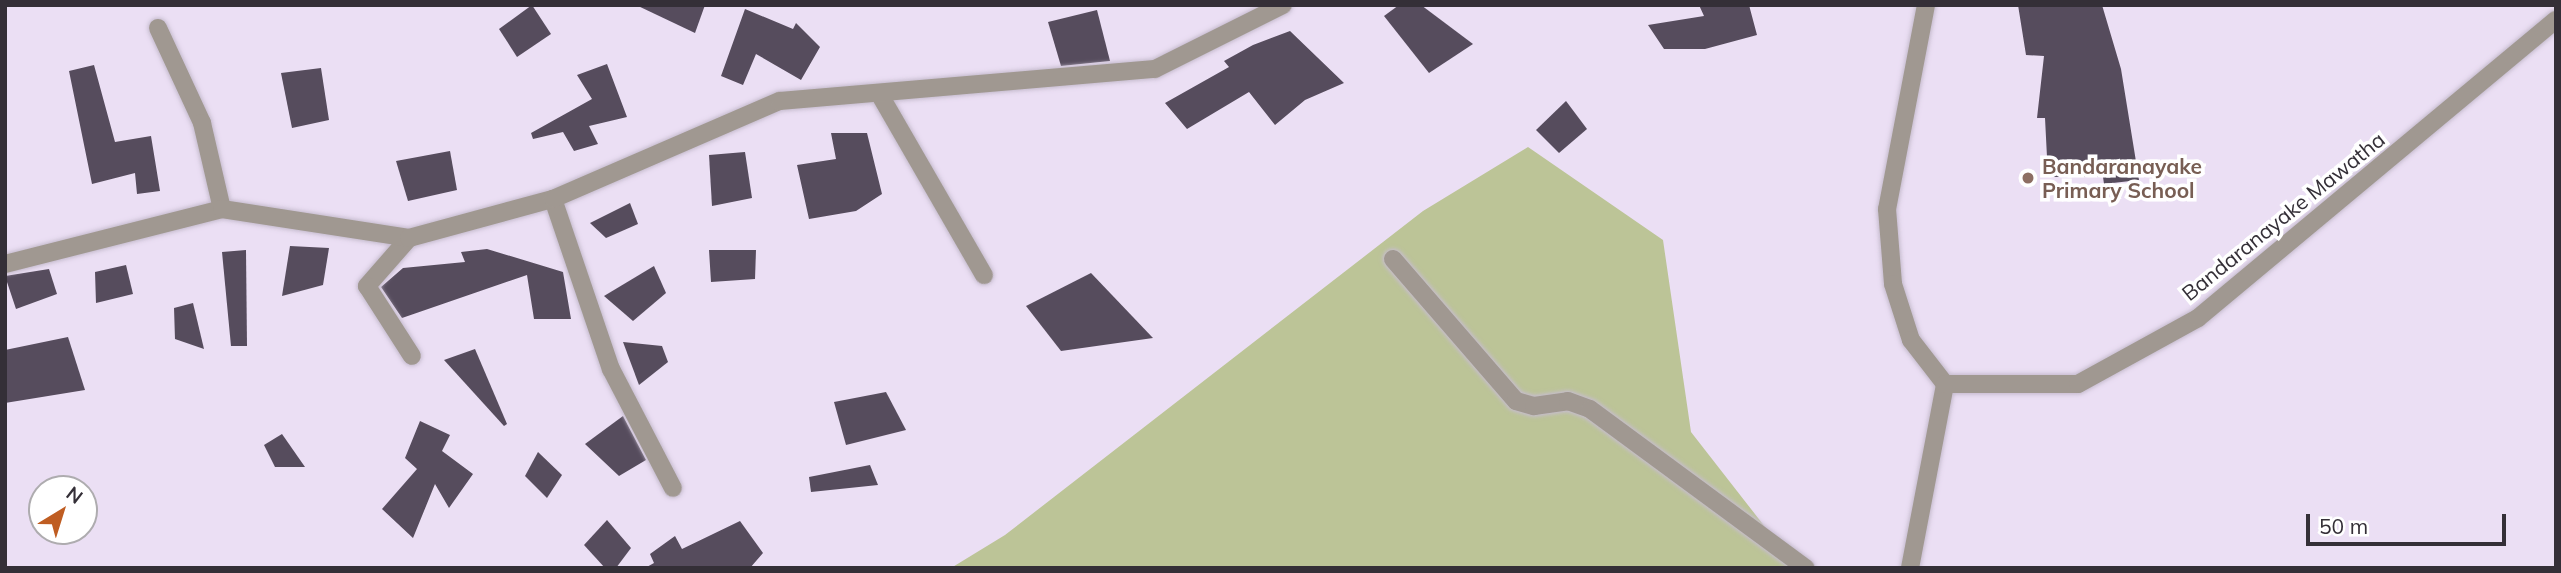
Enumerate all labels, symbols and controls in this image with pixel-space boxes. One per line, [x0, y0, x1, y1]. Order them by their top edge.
street label: Bandaranayake Mawatha [2176, 126, 2390, 306]
place label: Bandaranayake Primary School [2042, 153, 2202, 203]
marker: Bandaranayake Primary School [2020, 170, 2036, 186]
north arrow [28, 475, 98, 545]
text: N [62, 481, 88, 509]
scale bar [2309, 500, 2508, 544]
text: 50 m [2319, 513, 2368, 539]

